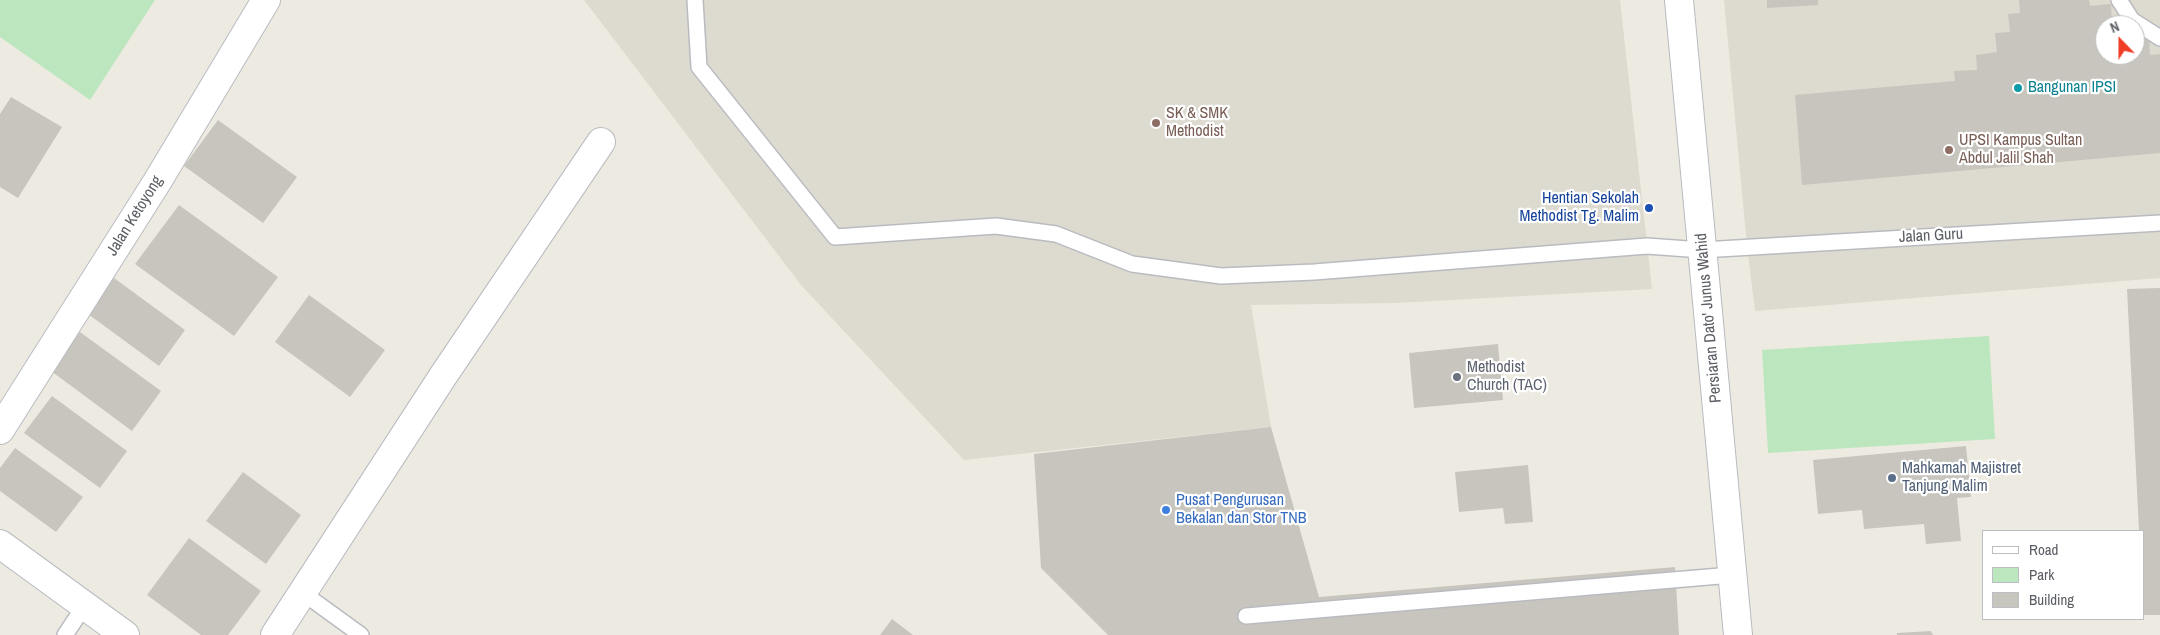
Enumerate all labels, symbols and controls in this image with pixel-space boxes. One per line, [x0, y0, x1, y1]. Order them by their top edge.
north arrow [2095, 15, 2145, 65]
text: N [2108, 17, 2122, 37]
place label: Bangunan IPSI [2028, 78, 2116, 98]
marker: Bangunan IPSI [2012, 82, 2024, 94]
place label: SK & SMK Methodist [1166, 104, 1228, 142]
marker: SK & SMK Methodist [1150, 117, 1162, 129]
place label: UPSI Kampus Sultan Abdul Jalil Shah [1959, 131, 2082, 169]
marker: UPSI Kampus Sultan Abdul Jalil Shah [1943, 144, 1955, 156]
street label: Jalan Ketoyong [103, 173, 167, 259]
place label: Hentian Sekolah Methodist Tg. Malim [1519, 189, 1639, 227]
marker: Hentian Sekolah Methodist Tg. Malim [1643, 202, 1655, 214]
street label: Jalan Guru [1898, 225, 1964, 247]
street label: Persiaran Dato' Junus Wahid [1692, 232, 1726, 404]
place label: Methodist Church (TAC) [1467, 358, 1547, 396]
marker: Methodist Church (TAC) [1451, 371, 1463, 383]
place label: Mahkamah Majistret Tanjung Malim [1902, 459, 2021, 497]
marker: Mahkamah Majistret Tanjung Malim [1886, 472, 1898, 484]
place label: Pusat Pengurusan Bekalan dan Stor TNB [1176, 491, 1307, 529]
marker: Pusat Pengurusan Bekalan dan Stor TNB [1160, 504, 1172, 516]
legend [1982, 530, 2145, 620]
text: Road [2029, 539, 2058, 560]
text: Park [2029, 564, 2054, 585]
text: Building [2029, 589, 2074, 610]

